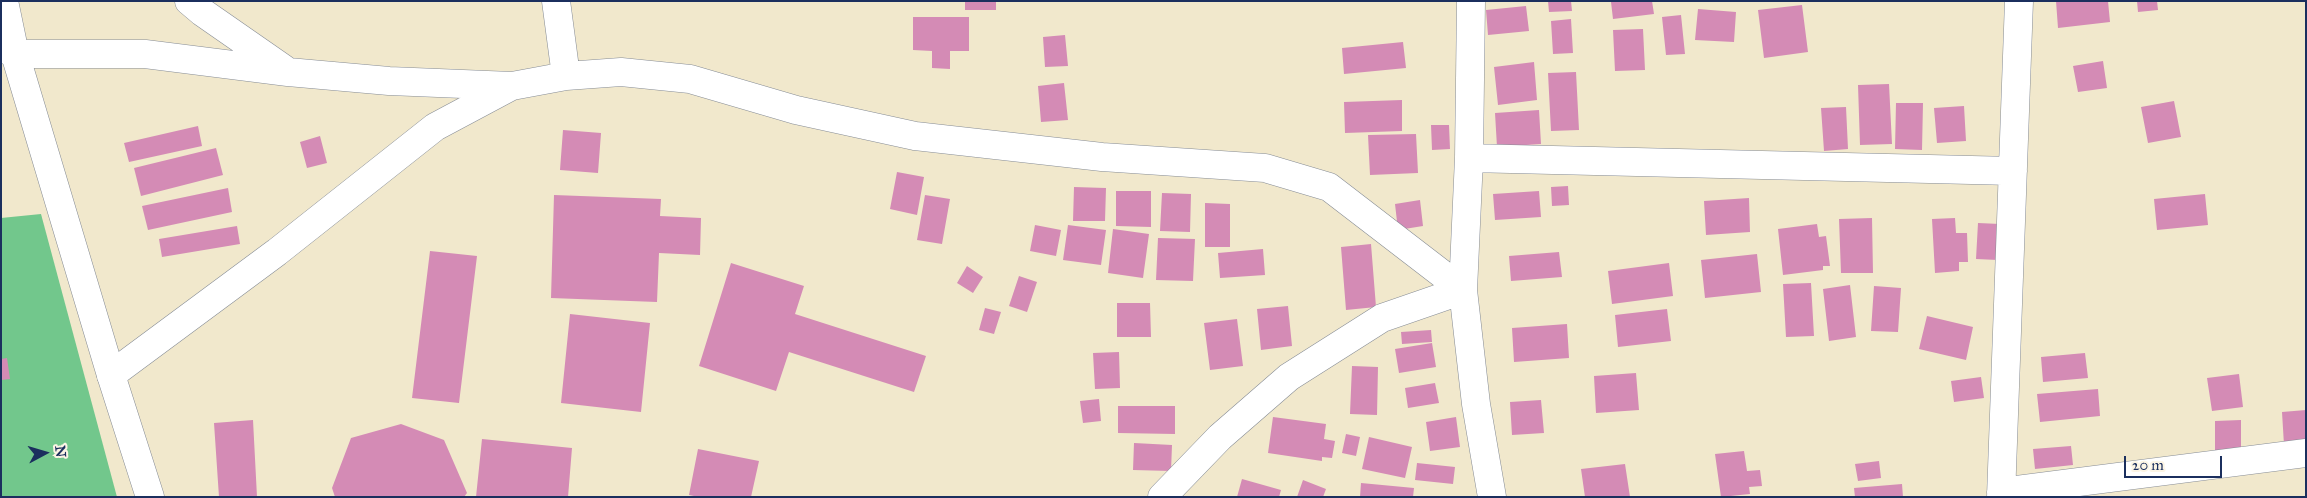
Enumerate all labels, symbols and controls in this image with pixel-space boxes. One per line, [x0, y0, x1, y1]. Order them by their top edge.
north arrow [20, 428, 70, 478]
text: N [51, 445, 69, 458]
scale bar [2127, 446, 2224, 478]
text: 20 m [2132, 456, 2164, 474]

